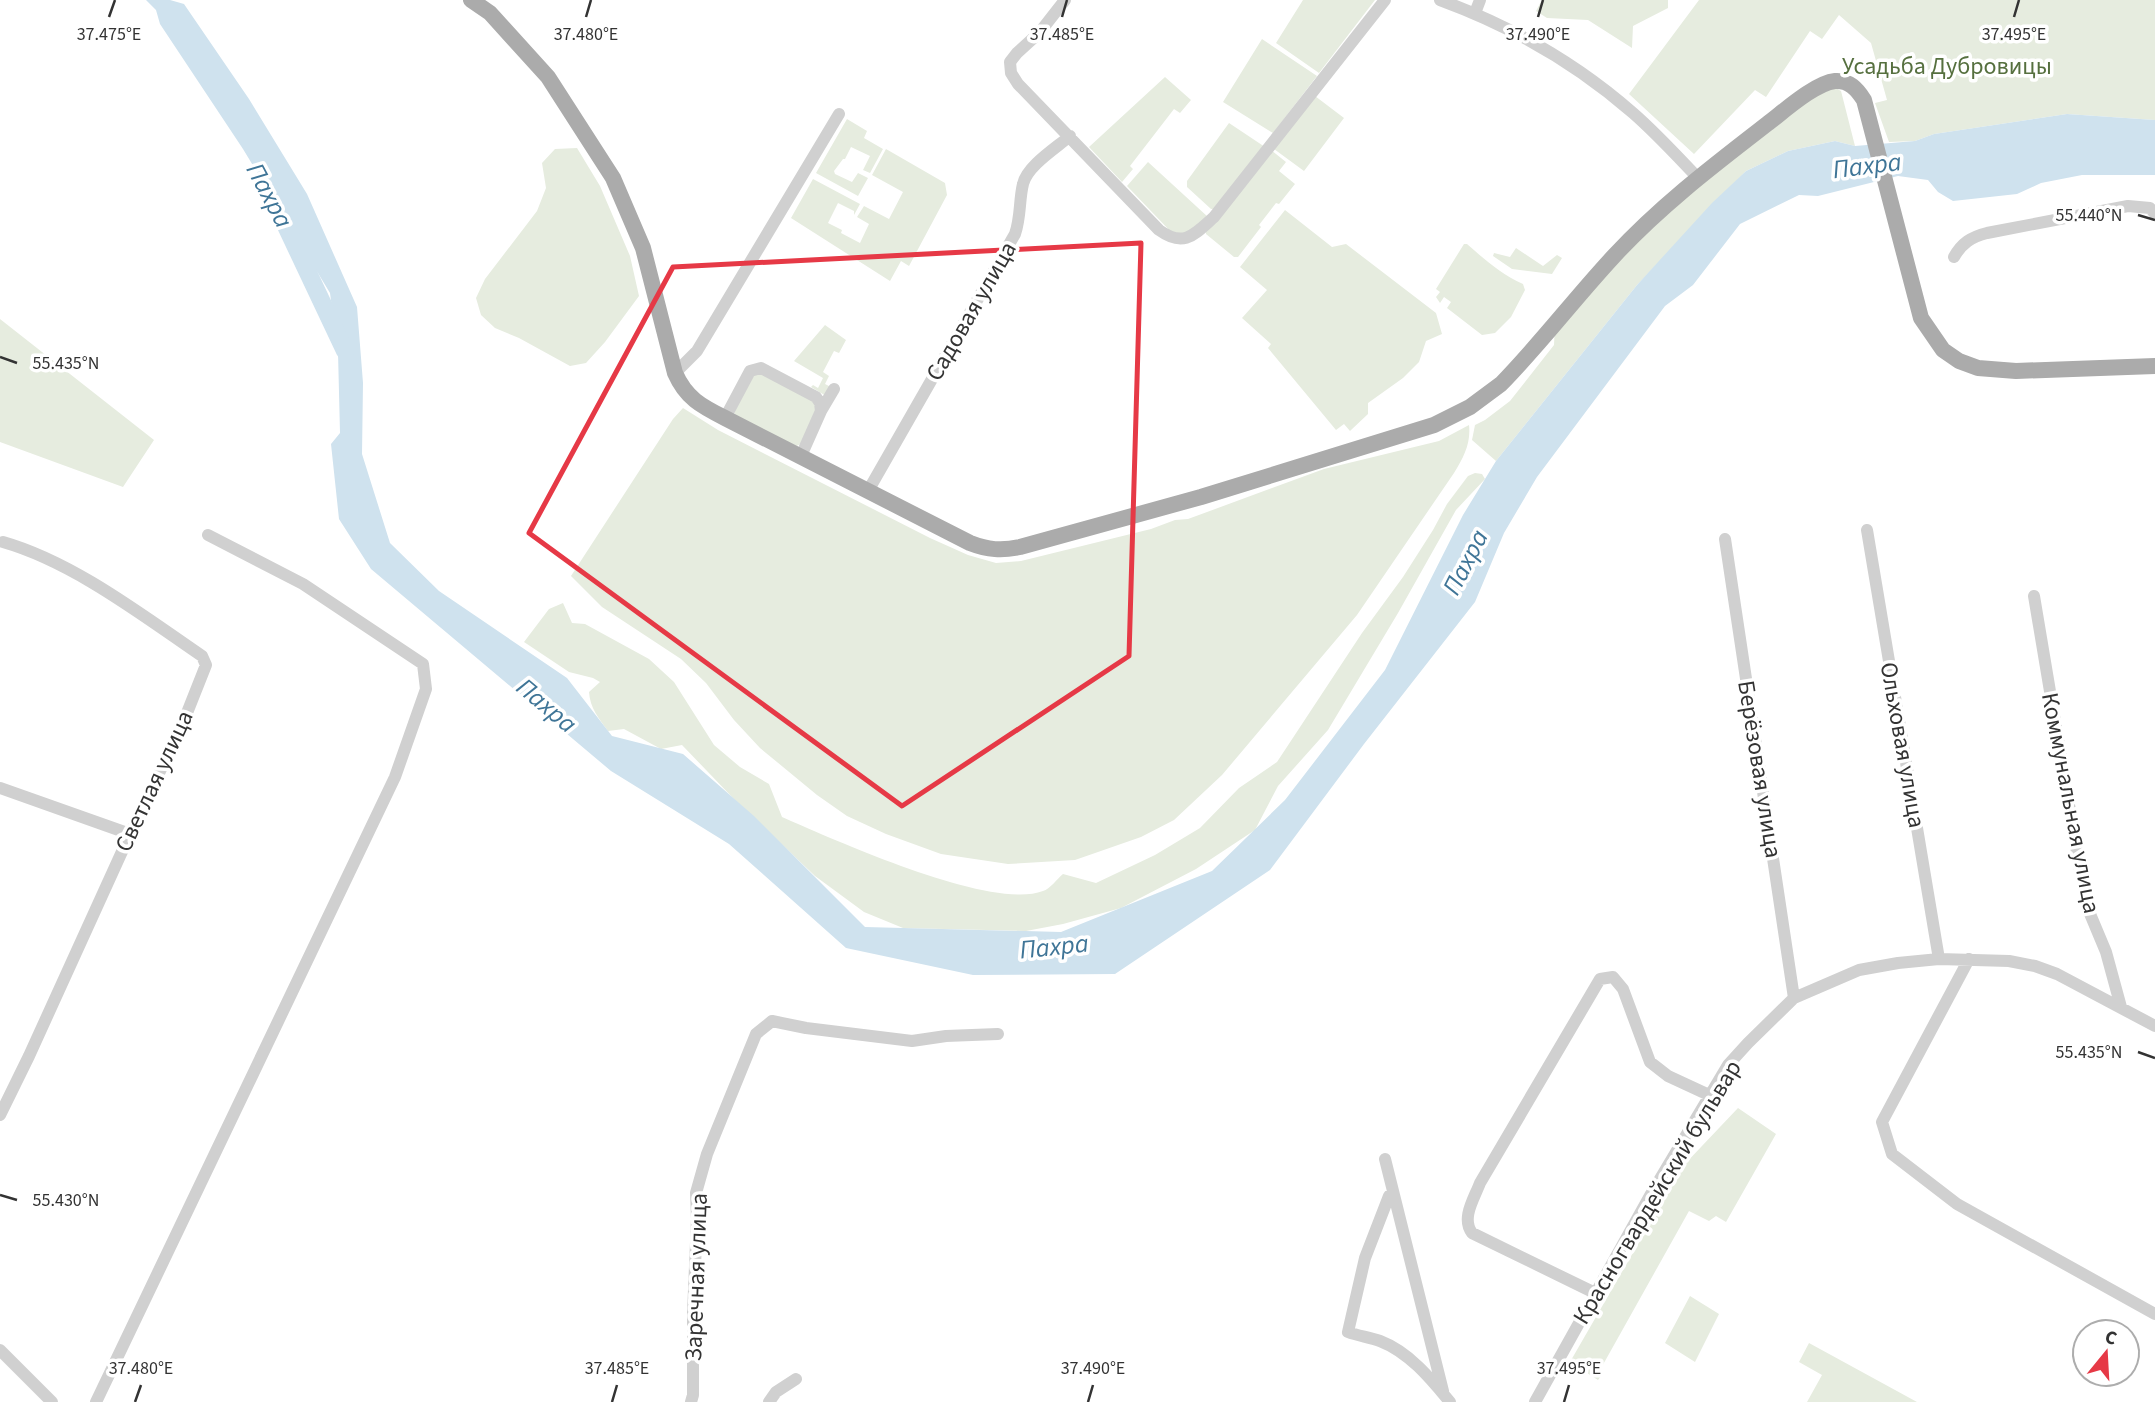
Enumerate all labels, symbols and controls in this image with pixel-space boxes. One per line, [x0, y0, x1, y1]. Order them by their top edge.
text: 37.475°E [77, 22, 141, 47]
text: 37.480°E [554, 22, 618, 47]
text: 37.485°E [1030, 22, 1094, 47]
text: 37.490°E [1506, 22, 1570, 47]
text: 37.495°E [1982, 22, 2046, 47]
park label: Усадьба Дубровицы [1842, 49, 2052, 84]
water label: Пахра [1831, 143, 1904, 188]
water label: Пахра [237, 156, 302, 234]
text: 55.440°N [2056, 203, 2122, 228]
street label: Садовая улица [917, 235, 1026, 388]
text: 55.435°N [33, 351, 99, 376]
water label: Пахра [1433, 523, 1498, 601]
street label: Ольховая улица [1871, 660, 1934, 831]
water label: Пахра [508, 669, 585, 742]
street label: Берёзовая улица [1728, 678, 1791, 860]
street label: Коммунальная улица [2032, 690, 2109, 916]
street label: Светлая улица [106, 705, 203, 858]
water label: Пахра [1018, 924, 1090, 969]
text: 55.435°N [2056, 1040, 2122, 1065]
street label: Красногвардейский бульвар [1564, 1053, 1750, 1331]
text: 55.430°N [33, 1188, 99, 1213]
street label: Заречная улица [676, 1192, 717, 1362]
north arrow [2071, 1318, 2141, 1388]
text: С [2101, 1324, 2120, 1353]
text: 37.480°E [109, 1356, 173, 1381]
text: 37.485°E [585, 1356, 649, 1381]
text: 37.490°E [1061, 1356, 1125, 1381]
text: 37.495°E [1537, 1356, 1601, 1381]

